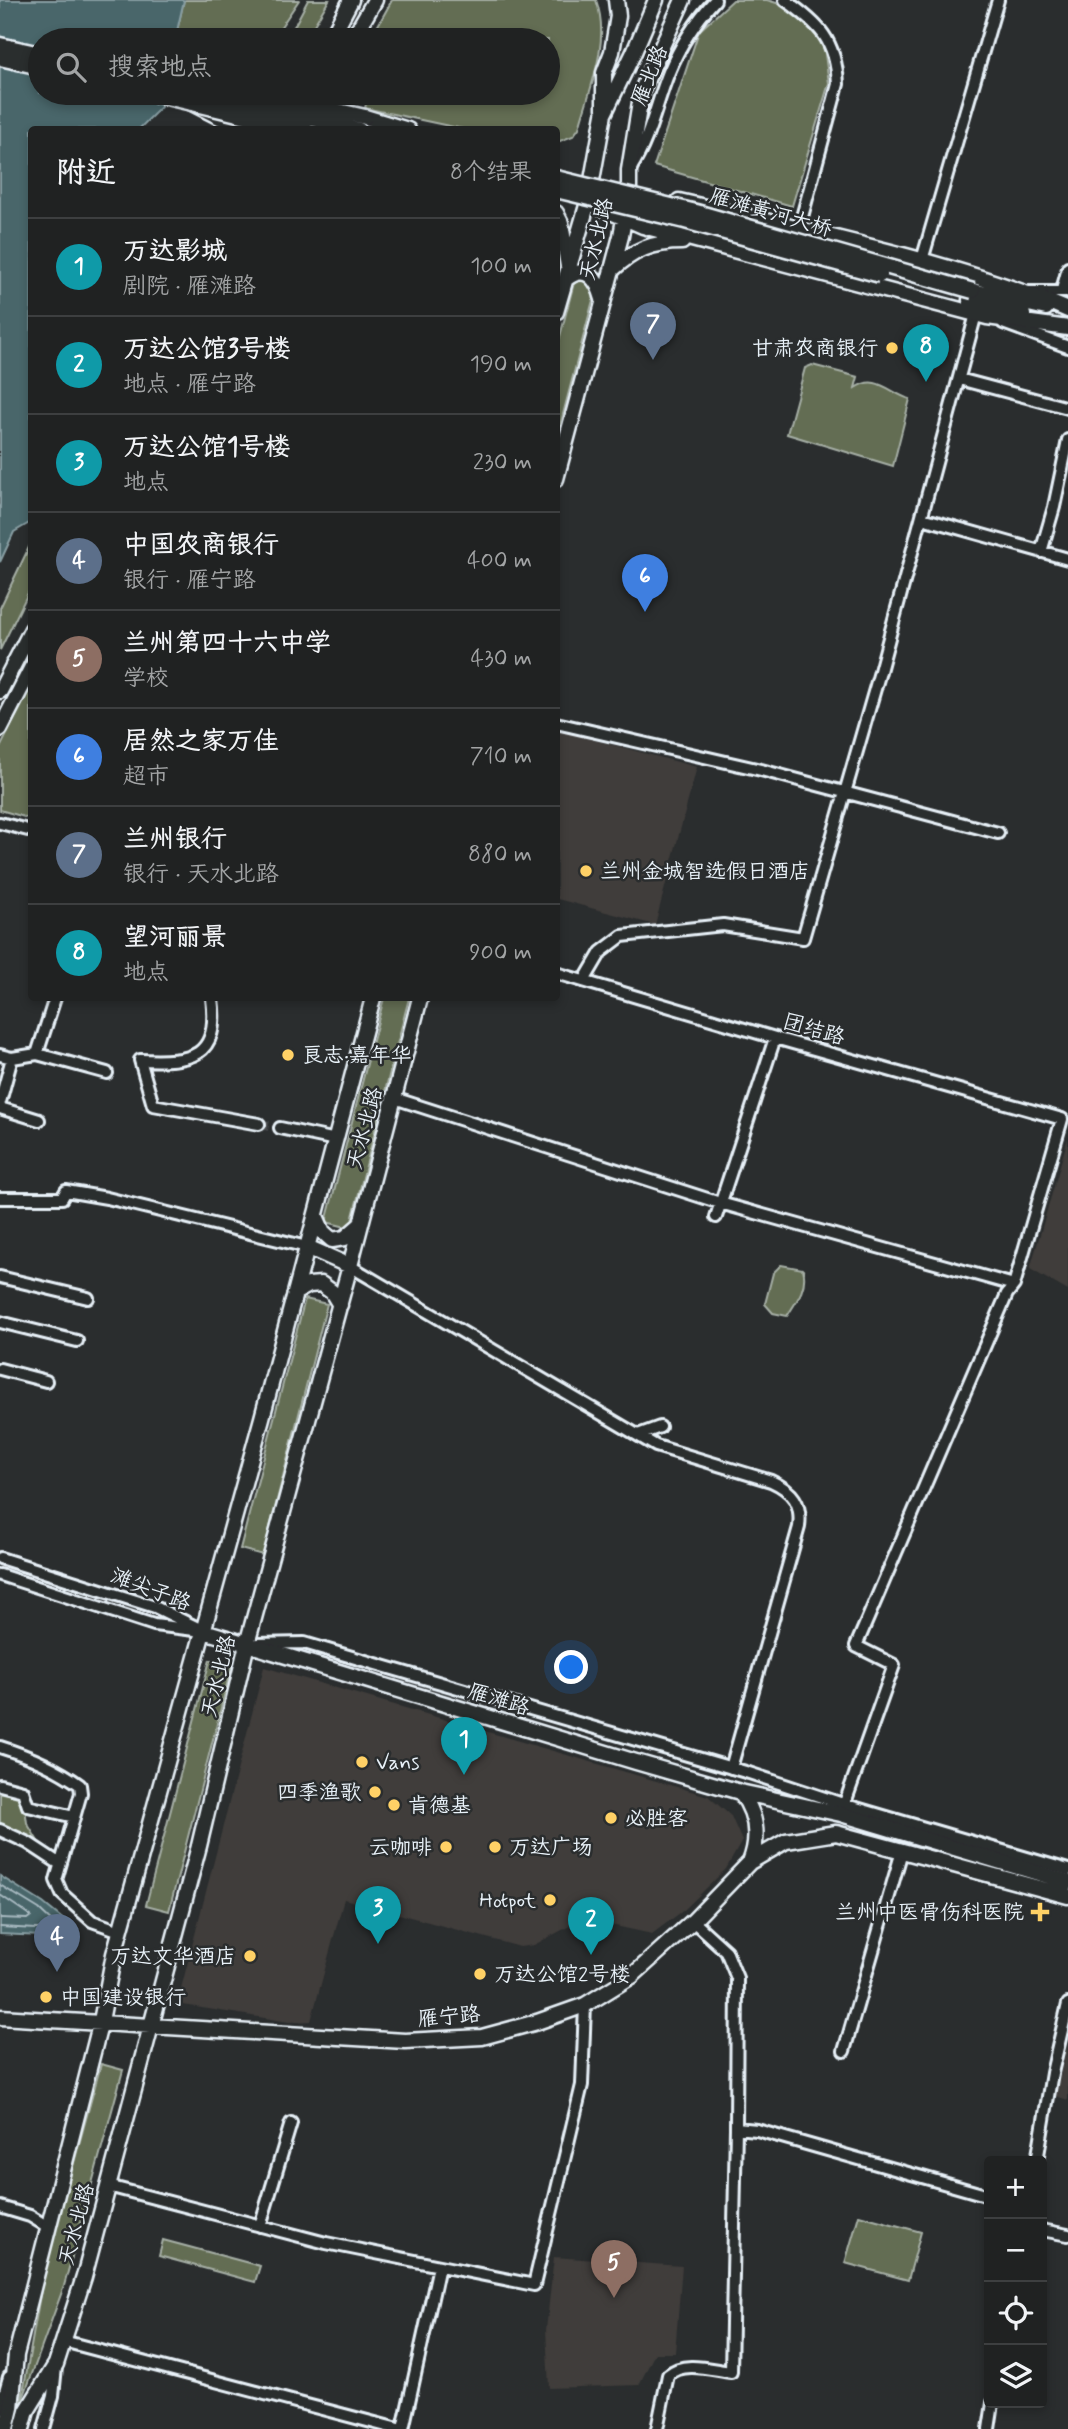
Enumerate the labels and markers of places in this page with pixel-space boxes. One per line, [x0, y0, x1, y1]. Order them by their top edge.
pin: 7 [630, 302, 676, 360]
pin: 8 [903, 324, 949, 382]
place label: 甘肃农商银行 [752, 335, 878, 363]
marker: 甘肃农商银行 [884, 340, 900, 356]
pin: 6 [622, 554, 668, 612]
place label: 兰州金城智选假日酒店 [600, 858, 810, 886]
marker: 兰州金城智选假日酒店 [578, 863, 594, 879]
place label: 良志·嘉年华 [302, 1042, 412, 1070]
marker: 良志·嘉年华 [280, 1047, 296, 1063]
pin: 1 [441, 1717, 487, 1775]
place label: Vans [376, 1749, 420, 1777]
marker: Vans [354, 1754, 370, 1770]
place label: 四季渔歌 [277, 1779, 361, 1807]
marker: 四季渔歌 [367, 1784, 383, 1800]
place label: 肯德基 [408, 1792, 471, 1820]
marker: 肯德基 [386, 1797, 402, 1813]
place label: 必胜客 [625, 1805, 688, 1833]
marker: 必胜客 [603, 1810, 619, 1826]
place label: 云咖啡 [369, 1834, 432, 1862]
place label: 万达广场 [509, 1834, 593, 1862]
marker: 云咖啡 [438, 1839, 454, 1855]
marker: 万达广场 [487, 1839, 503, 1855]
pin: 3 [355, 1886, 401, 1944]
place label: Hotpot [479, 1887, 537, 1915]
marker: Hotpot [542, 1892, 558, 1908]
pin: 2 [568, 1897, 614, 1955]
place label: 兰州中医骨伤科医院 [835, 1899, 1024, 1927]
marker: 兰州中医骨伤科医院 [1030, 1902, 1050, 1922]
pin: 4 [34, 1914, 80, 1972]
place label: 万达文华酒店 [110, 1943, 236, 1971]
marker: 万达文华酒店 [242, 1948, 258, 1964]
place label: 万达公馆2号楼 [494, 1961, 630, 1989]
marker: 万达公馆2号楼 [472, 1966, 488, 1982]
place label: 中国建设银行 [60, 1984, 186, 2012]
marker: 中国建设银行 [38, 1989, 54, 2005]
pin: 5 [591, 2240, 637, 2298]

